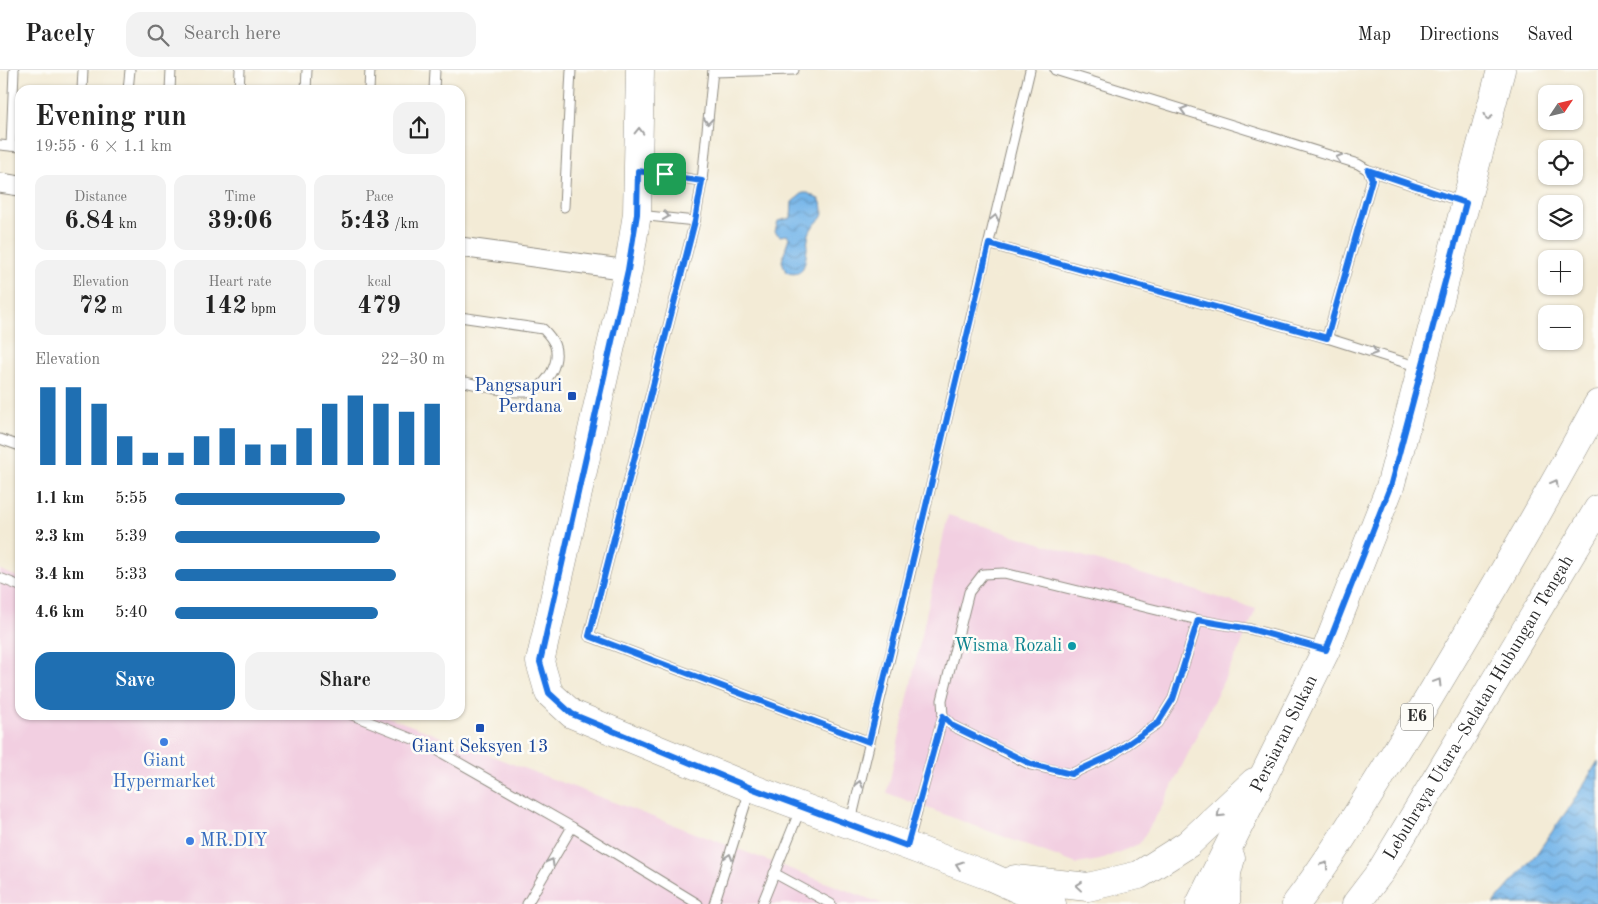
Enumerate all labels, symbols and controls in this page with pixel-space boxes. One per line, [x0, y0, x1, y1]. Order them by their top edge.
search box [126, 12, 476, 57]
icon: search [144, 21, 172, 49]
text: Pacely [25, 23, 96, 47]
text: Search here [184, 25, 281, 44]
text: Map [1358, 26, 1391, 44]
text: Directions [1419, 26, 1499, 44]
text: Saved [1527, 26, 1573, 44]
north arrow [1538, 85, 1582, 130]
map controls [1538, 85, 1583, 350]
button: share [393, 102, 445, 154]
text: Evening run [35, 104, 187, 132]
one-way arrow [1180, 106, 1188, 116]
one-way arrow [1483, 113, 1494, 122]
one-way arrow [703, 117, 714, 125]
one-way arrow [634, 126, 644, 134]
text: 19:55 · 6 × 1.1 km [35, 139, 172, 155]
button: locate [1538, 140, 1583, 185]
pin [644, 153, 686, 195]
one-way arrow [1335, 154, 1344, 164]
icon: arrive [651, 160, 679, 188]
text: Distance [74, 190, 127, 204]
text: Time [224, 190, 256, 204]
text: Pace [365, 190, 394, 204]
button: layers [1538, 195, 1583, 240]
text: 6.84 [64, 209, 115, 234]
text: 39:06 [207, 209, 273, 234]
text: 5:43 [340, 209, 390, 234]
one-way arrow [662, 211, 670, 221]
one-way arrow [989, 213, 1000, 222]
text: km [115, 217, 137, 231]
text: /km [390, 217, 419, 231]
button: + [1538, 250, 1583, 295]
text: Elevation [72, 275, 129, 289]
text: Heart rate [209, 275, 271, 289]
text: kcal [367, 275, 391, 289]
text: 72 [79, 294, 108, 319]
text: 142 [204, 294, 247, 319]
text: 479 [358, 294, 401, 319]
text: m [108, 302, 123, 316]
text: bpm [247, 302, 276, 316]
button: − [1538, 305, 1583, 350]
one-way arrow [1369, 346, 1378, 356]
text: Elevation [35, 352, 100, 368]
text: 22–30 m [381, 352, 445, 368]
place label: Pangsapuri Perdana [474, 377, 562, 416]
marker: Pangsapuri Perdana [566, 390, 578, 402]
one-way arrow [1549, 479, 1559, 488]
text: 1.1 km [35, 491, 84, 507]
text: 5:55 [115, 491, 147, 507]
text: 2.3 km [35, 529, 84, 545]
text: 5:39 [115, 529, 147, 545]
street label: Lebuhraya Utara–Selatan Hubungan Tengah [1381, 552, 1577, 863]
text: 3.4 km [35, 567, 84, 583]
text: 5:33 [115, 567, 147, 583]
text: 4.6 km [35, 605, 84, 621]
text: 5:40 [115, 605, 147, 621]
place label: Wisma Rozali [954, 637, 1062, 655]
marker: Wisma Rozali [1066, 640, 1078, 652]
button: Save [35, 652, 235, 710]
button: Share [245, 652, 445, 710]
street label: Persiaran Sukan [1248, 672, 1321, 795]
one-way arrow [1432, 679, 1442, 688]
road number: E6 [1401, 704, 1433, 730]
marker: Giant Seksyen 13 [474, 722, 486, 734]
marker: Giant Hypermarket [158, 736, 170, 748]
place label: Giant Seksyen 13 [412, 738, 548, 756]
place label: Giant Hypermarket [112, 752, 216, 791]
one-way arrow [853, 779, 864, 788]
one-way arrow [1216, 808, 1225, 817]
place label: MR.DIY [200, 832, 267, 850]
marker: MR.DIY [184, 835, 196, 847]
one-way arrow [723, 854, 733, 862]
one-way arrow [545, 858, 555, 867]
one-way arrow [955, 861, 963, 871]
one-way arrow [1319, 861, 1328, 871]
one-way arrow [1075, 881, 1083, 892]

